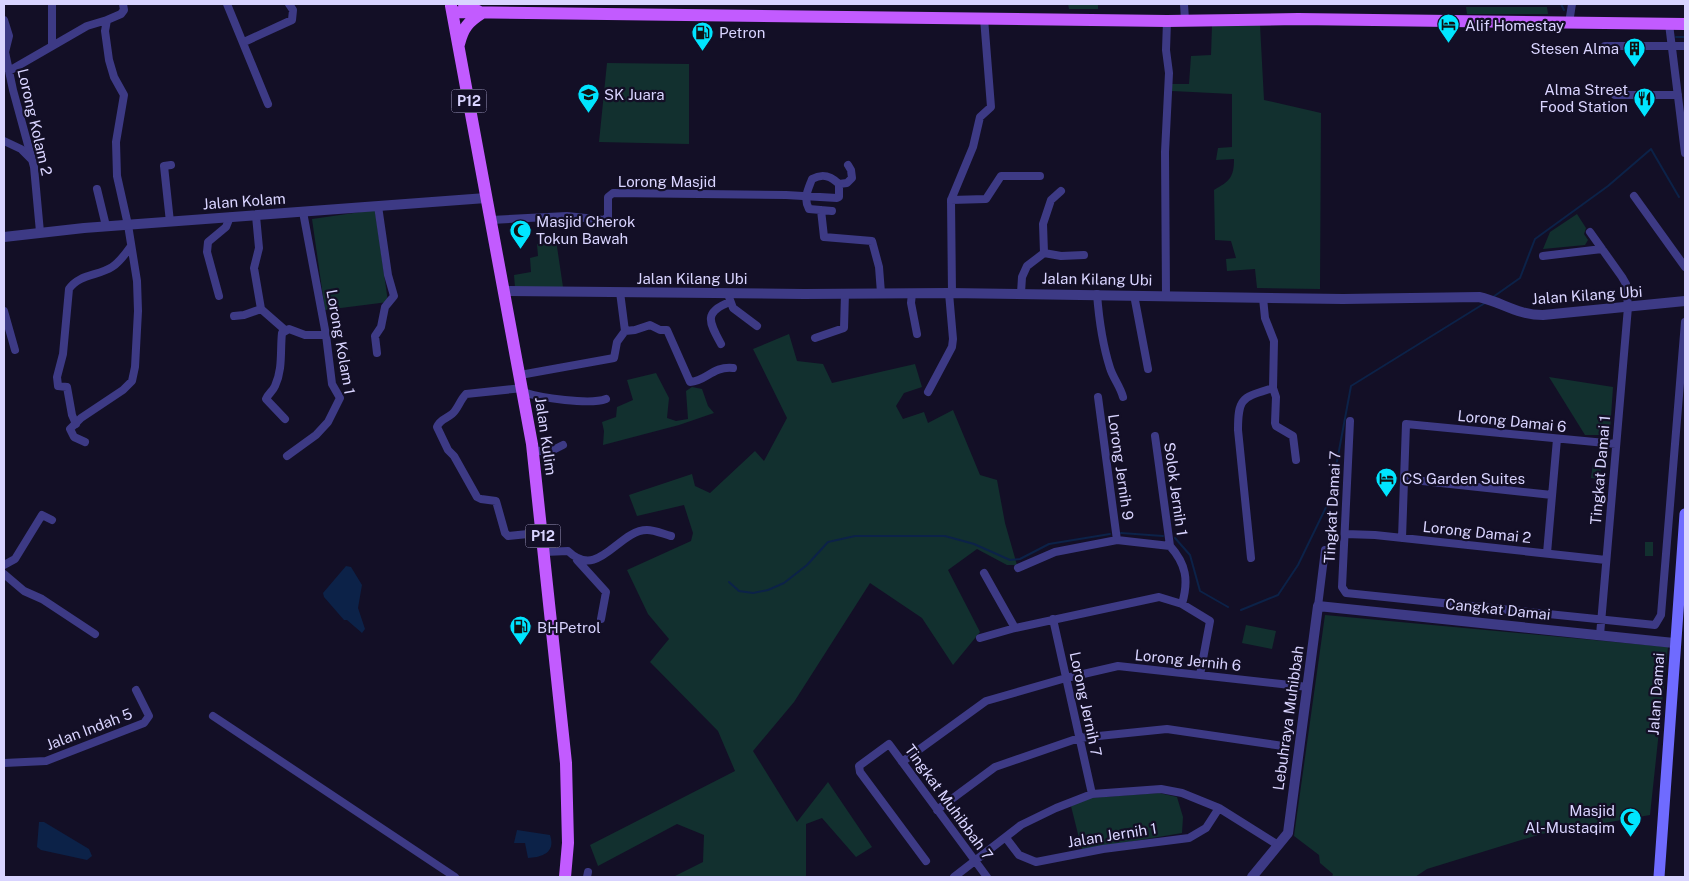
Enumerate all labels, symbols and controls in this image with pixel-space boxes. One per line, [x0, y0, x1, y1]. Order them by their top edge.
hotel icon: Alif Homestay [1437, 13, 1461, 44]
place label: Alif Homestay [1465, 17, 1564, 34]
fuel station icon: Petron [691, 20, 715, 51]
place label: Petron [719, 24, 765, 41]
building icon: Stesen Alma [1623, 36, 1647, 67]
place label: Stesen Alma [1530, 40, 1619, 57]
street label: Lorong Kolam 2 [14, 67, 56, 177]
place label: Alma Street Food Station [1540, 81, 1628, 115]
school or university icon: SK Juara [576, 82, 600, 113]
place label: SK Juara [604, 86, 665, 103]
restaurant icon: Alma Street Food Station [1632, 86, 1656, 117]
road number: P12 [452, 90, 486, 112]
street label: Lorong Masjid [618, 173, 716, 190]
street label: Jalan Kolam [202, 190, 286, 212]
place label: Masjid Cherok Tokun Bawah [536, 213, 636, 247]
mosque icon: Masjid Cherok Tokun Bawah [508, 218, 532, 249]
street label: Jalan Kilang Ubi [637, 270, 747, 287]
street label: Jalan Kilang Ubi [1041, 270, 1153, 288]
street label: Jalan Kilang Ubi [1531, 283, 1643, 307]
street label: Lorong Kolam 1 [323, 288, 359, 396]
street label: Jalan Kulim [532, 396, 560, 476]
street label: Lorong Damai 6 [1457, 407, 1567, 435]
street label: Lorong Jernih 9 [1105, 413, 1137, 521]
street label: Tingkat Damai 1 [1587, 415, 1613, 525]
street label: Solok Jernih 1 [1161, 441, 1191, 537]
street label: Tingkat Damai 7 [1321, 450, 1343, 564]
hotel icon: CS Garden Suites [1374, 466, 1398, 497]
place label: CS Garden Suites [1402, 470, 1525, 487]
street label: Lorong Damai 2 [1422, 518, 1532, 546]
road number: P12 [526, 524, 560, 548]
street label: Cangkat Damai [1444, 595, 1552, 623]
fuel station icon: BHPetrol [509, 615, 533, 646]
place label: BHPetrol [537, 619, 601, 636]
street label: Lebuhraya Muhibbah [1269, 645, 1307, 791]
street label: Lorong Jernih 6 [1134, 646, 1242, 674]
street label: Lorong Jernih 7 [1067, 650, 1105, 758]
street label: Jalan Damai [1645, 652, 1667, 736]
street label: Jalan Indah 5 [43, 705, 135, 753]
street label: Tingkat Muhibbah 7 [901, 741, 997, 863]
place label: Masjid Al-Mustaqim [1525, 802, 1615, 836]
mosque icon: Masjid Al-Mustaqim [1619, 807, 1643, 838]
street label: Jalan Jernih 1 [1066, 820, 1158, 850]

